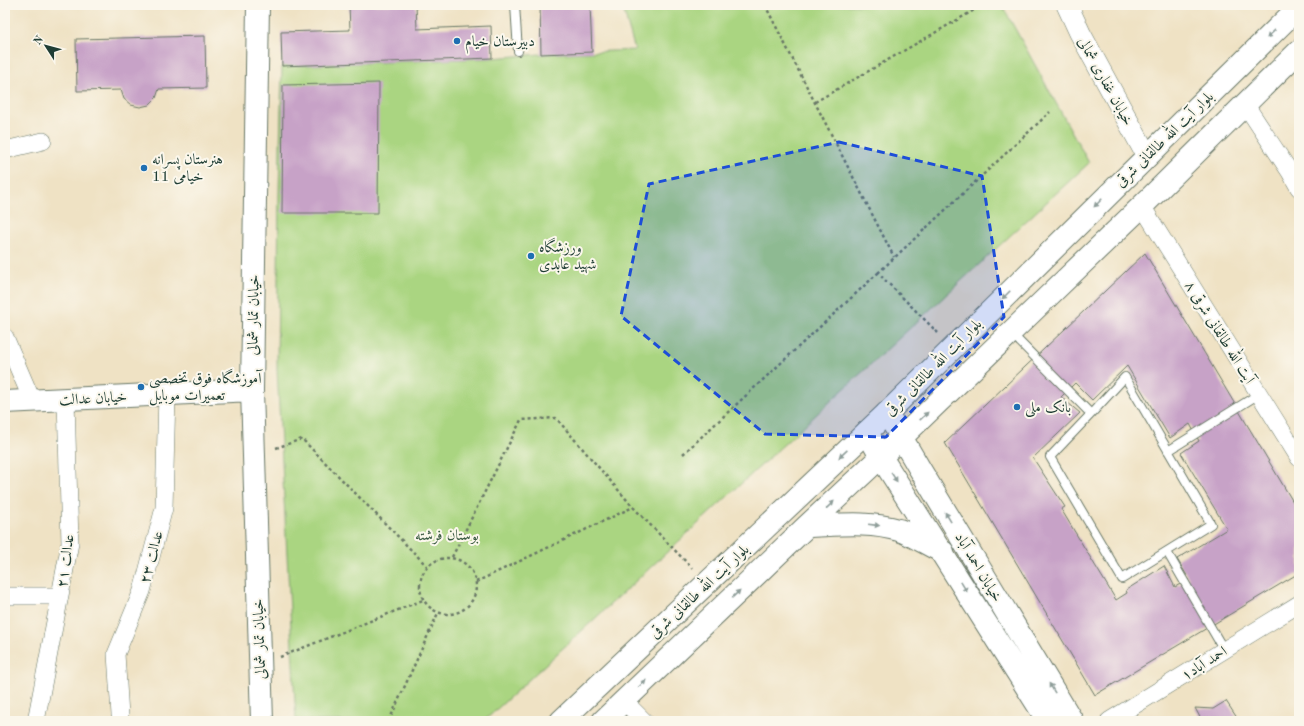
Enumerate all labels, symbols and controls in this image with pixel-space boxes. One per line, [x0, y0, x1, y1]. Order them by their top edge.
north arrow [26, 26, 66, 66]
one-way arrow [1266, 29, 1276, 39]
text: N [32, 34, 46, 48]
place label: دبیرستان خیام [465, 35, 535, 54]
street label: خیابان غفاری شمالی [1074, 35, 1135, 128]
marker: دبیرستان خیام [452, 36, 462, 46]
street label: بلوار آیت الله طالقانی شرقی [1109, 85, 1218, 191]
place label: هنرستان پسرانه خیامی 11 [152, 153, 223, 185]
marker: هنرستان پسرانه خیامی 11 [139, 163, 149, 173]
one-way arrow [1093, 198, 1103, 208]
place label: ورزشگاه شهید عابدی [539, 237, 597, 274]
marker: ورزشگاه شهید عابدی [526, 251, 536, 261]
street label: خیابان تمار شمالی [246, 274, 263, 356]
street label: آیت الله طالقانی شرقی ۸ [1180, 276, 1262, 389]
one-way arrow [1001, 290, 1011, 300]
street label: بلوار آیت الله طالقانی شرقی [879, 312, 986, 420]
place label: آموزشگاه فوق تخصصی تعمیرات موبایل [149, 368, 263, 406]
marker: آموزشگاه فوق تخصصی تعمیرات موبایل [136, 382, 146, 392]
street label: خیابان عدالت [59, 390, 127, 409]
place label: بانک ملی [1025, 399, 1071, 418]
marker: بانک ملی [1012, 402, 1022, 412]
one-way arrow [919, 411, 929, 421]
one-way arrow [838, 449, 848, 459]
one-way arrow [890, 472, 898, 482]
one-way arrow [825, 500, 835, 509]
one-way arrow [944, 512, 952, 522]
one-way arrow [868, 522, 880, 528]
street label: عدالت ۲۳ [138, 529, 167, 585]
park label: بوستان فرشته [415, 529, 479, 545]
street label: خیابان احمد آباد [951, 529, 1007, 605]
street label: عدالت ۲۱ [55, 533, 78, 589]
street label: بلوار آیت الله طالقانی شرقی [643, 538, 753, 643]
one-way arrow [960, 582, 968, 592]
one-way arrow [731, 589, 741, 599]
street label: خیابان تمار شمالی [252, 598, 269, 680]
street label: احمد آباد۱ [1178, 642, 1230, 684]
one-way arrow [637, 679, 647, 689]
one-way arrow [1048, 682, 1055, 694]

